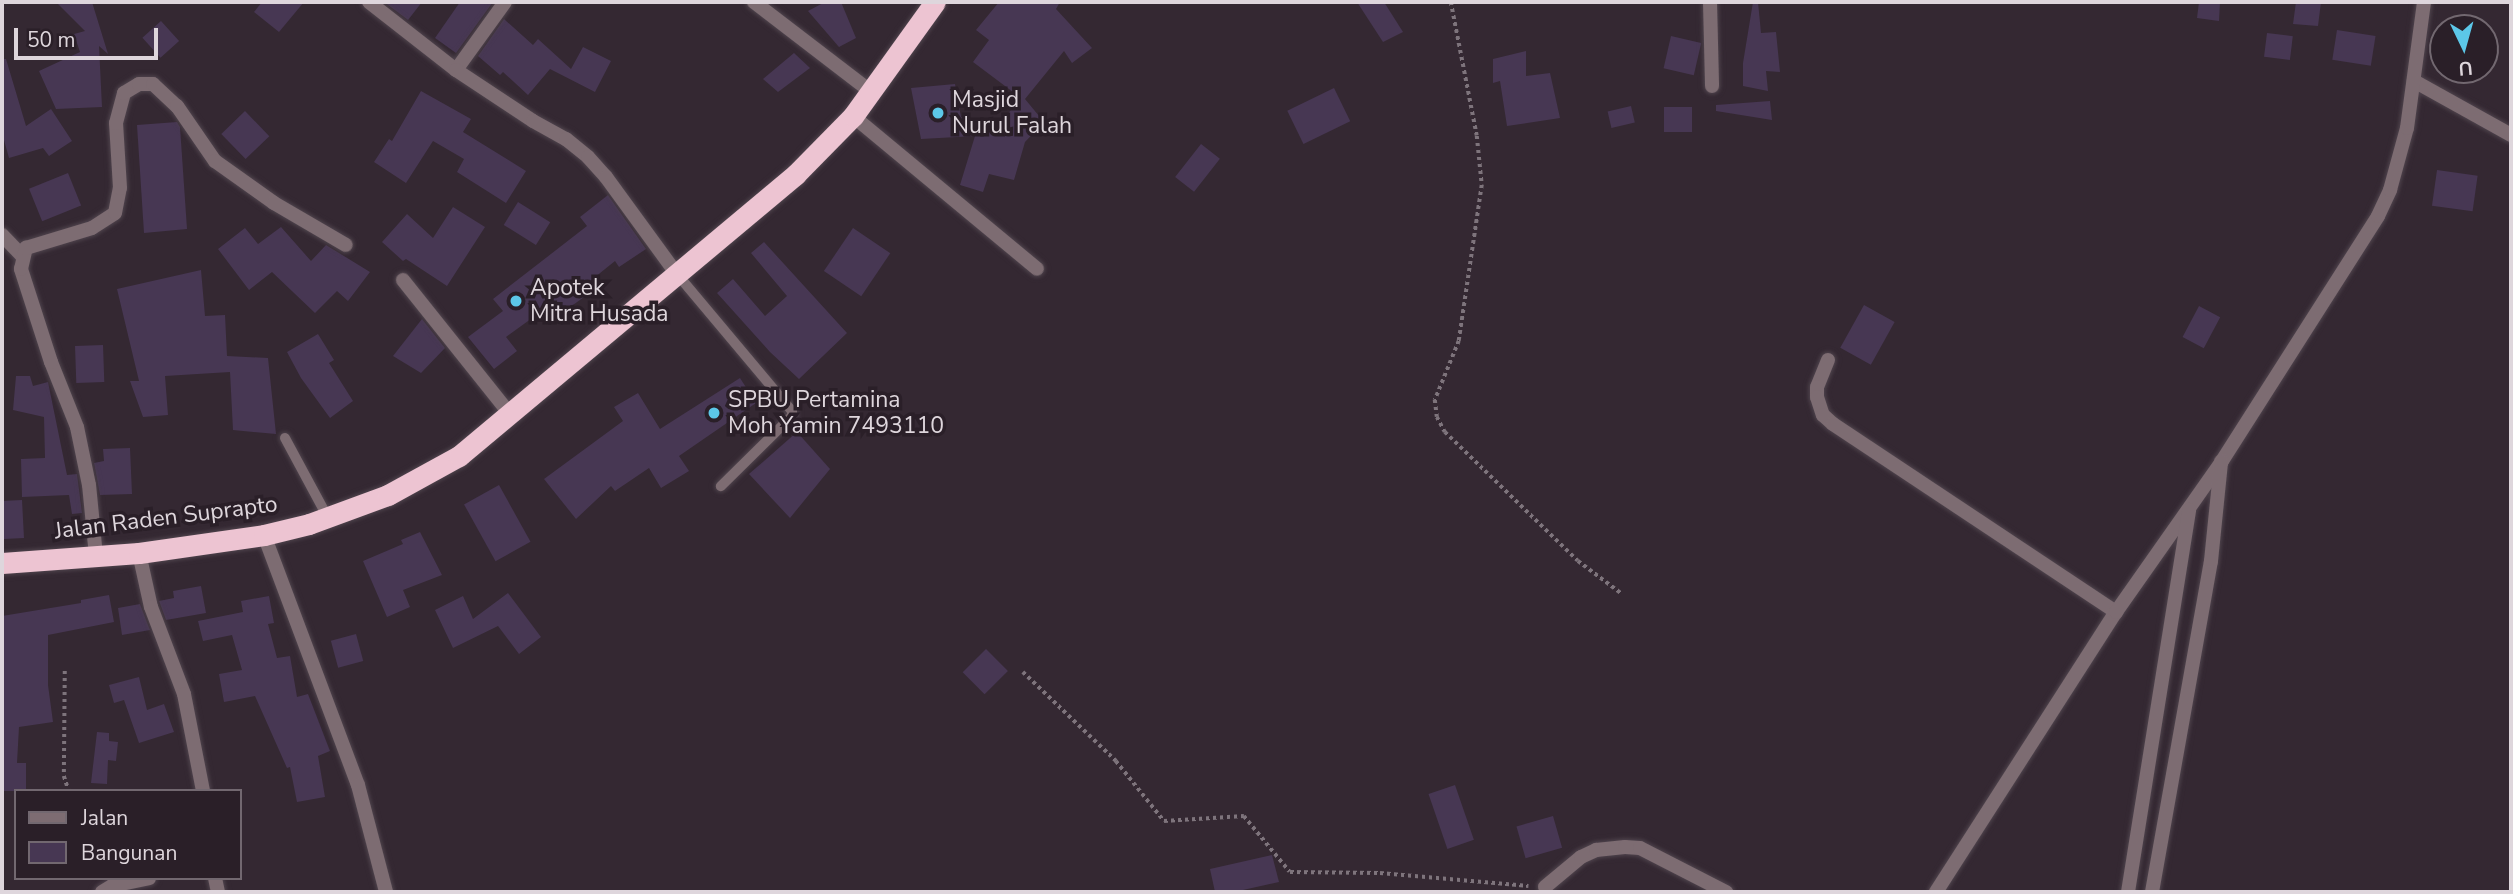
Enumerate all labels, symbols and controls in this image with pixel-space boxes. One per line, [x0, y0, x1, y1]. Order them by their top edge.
scale bar [18, 14, 161, 58]
north arrow [2429, 14, 2499, 84]
text: 50 m [27, 26, 76, 54]
text: U [2458, 54, 2474, 81]
place label: Masjid Nurul Falah [952, 86, 1072, 140]
marker: Masjid Nurul Falah [930, 105, 946, 121]
place label: Apotek Mitra Husada [530, 274, 669, 328]
marker: Apotek Mitra Husada [508, 293, 524, 309]
place label: SPBU Pertamina Moh Yamin 7493110 [728, 386, 944, 440]
marker: SPBU Pertamina Moh Yamin 7493110 [706, 405, 722, 421]
street label: Jalan Raden Suprapto [53, 491, 279, 545]
legend [14, 789, 242, 880]
text: Jalan [81, 804, 128, 832]
text: Bangunan [81, 839, 177, 867]

